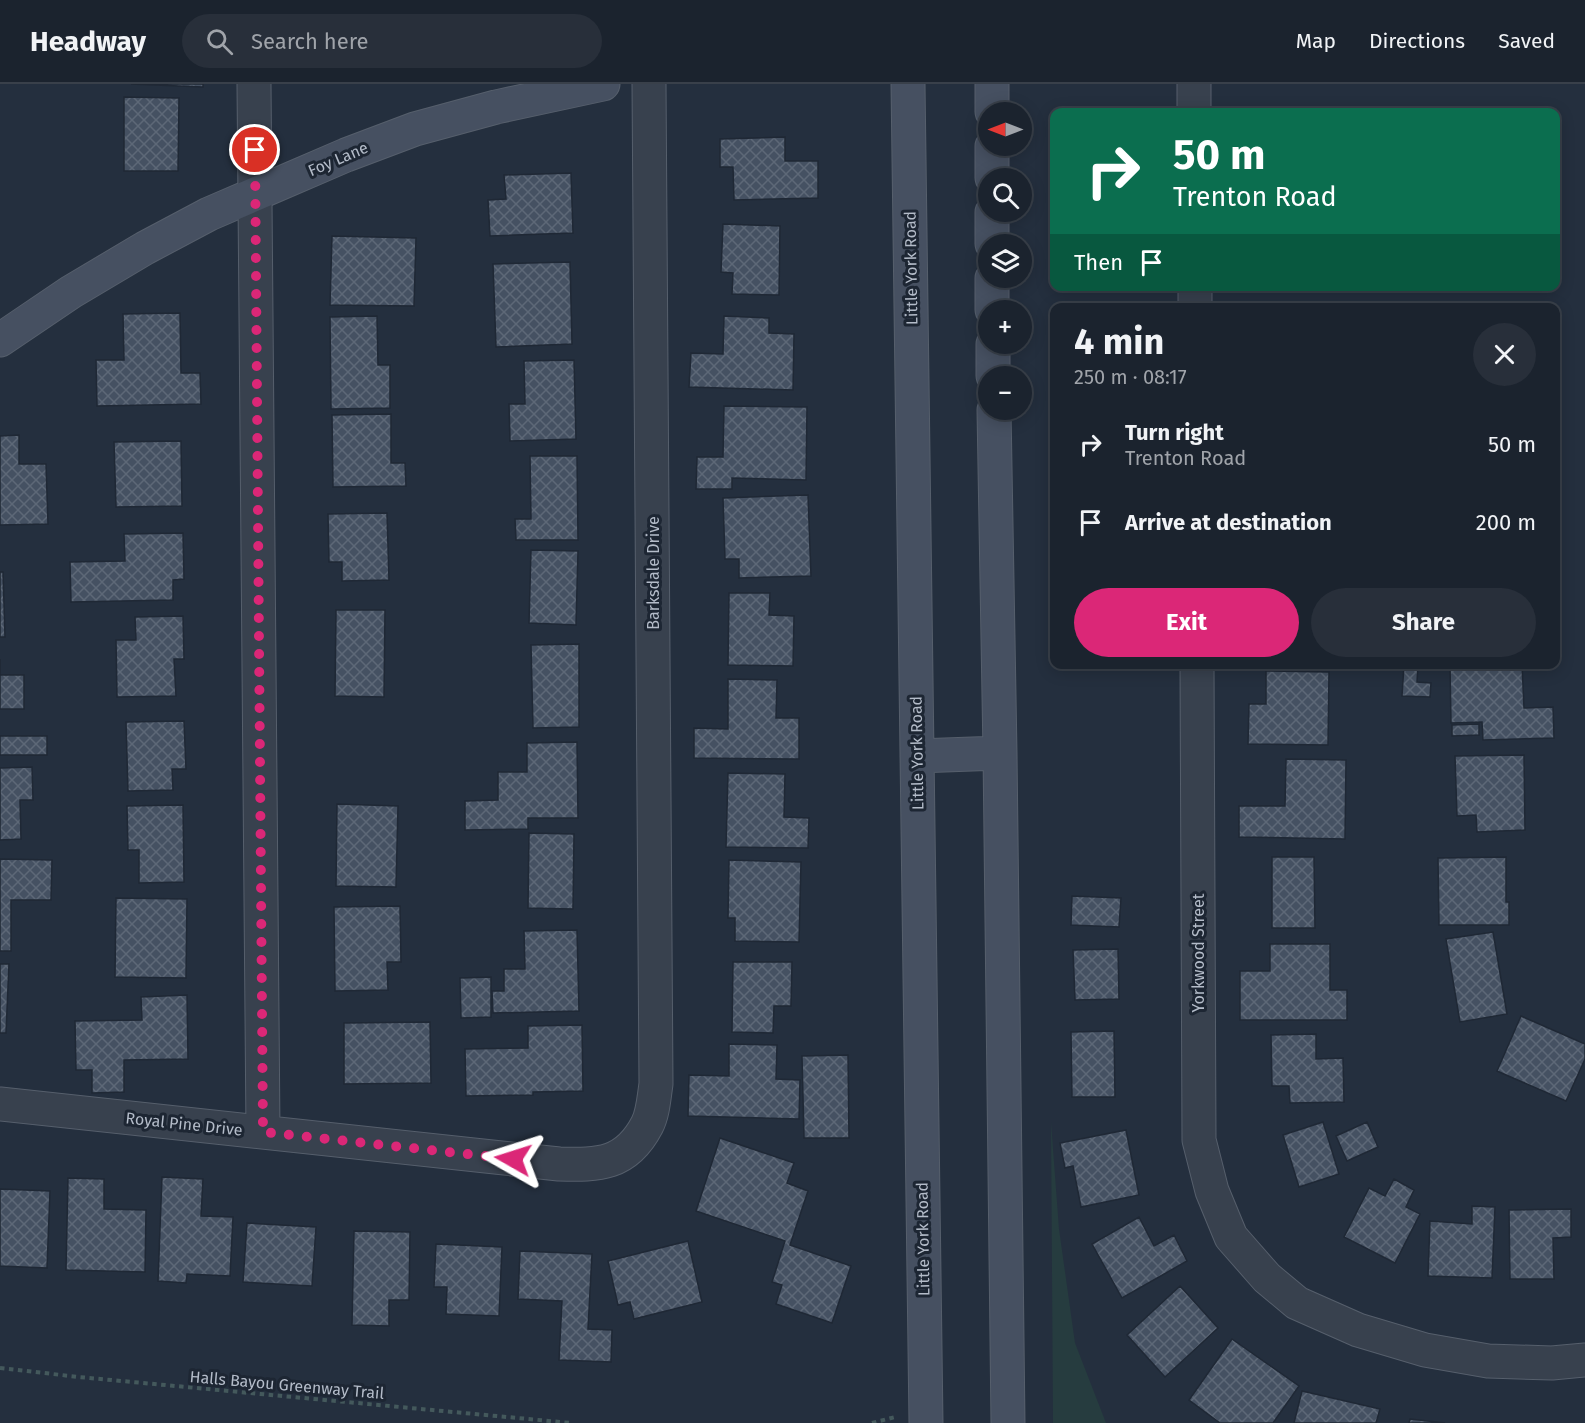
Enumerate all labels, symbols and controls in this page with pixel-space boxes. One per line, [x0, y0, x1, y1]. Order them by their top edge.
search box [182, 14, 602, 68]
text: Headway [30, 25, 146, 58]
icon: search [203, 25, 236, 58]
text: Search here [251, 28, 369, 55]
text: Map [1296, 28, 1336, 54]
text: Directions [1369, 28, 1465, 54]
text: Saved [1498, 28, 1555, 54]
north arrow [978, 102, 1032, 156]
map controls [978, 102, 1032, 420]
pin [229, 124, 280, 175]
text: 50 m [1173, 130, 1266, 180]
icon: right [1074, 132, 1152, 210]
icon: arrive [238, 133, 271, 166]
street label: Foy Lane [305, 138, 371, 180]
button: search [978, 168, 1032, 222]
text: Trenton Road [1173, 181, 1337, 213]
street label: Little York Road [901, 211, 921, 325]
button: layers [978, 234, 1032, 288]
icon: arrive [1135, 246, 1168, 279]
text: Then [1074, 249, 1123, 276]
button: + [978, 300, 1032, 354]
text: 4 min [1074, 320, 1164, 364]
button: close [1473, 323, 1536, 386]
text: 250 m · 08:17 [1074, 365, 1187, 389]
button: − [978, 366, 1032, 420]
text: Turn right [1125, 419, 1224, 446]
icon: right [1074, 428, 1107, 461]
text: 50 m [1488, 431, 1536, 458]
text: Trenton Road [1125, 446, 1246, 470]
icon: arrive [1074, 506, 1107, 539]
text: Arrive at destination [1125, 509, 1332, 536]
text: 200 m [1476, 509, 1536, 536]
street label: Barksdale Drive [644, 516, 663, 630]
button: Exit [1074, 588, 1299, 657]
button: Share [1311, 588, 1536, 657]
street label: Little York Road [907, 696, 927, 810]
street label: Yorkwood Street [1189, 893, 1208, 1012]
street label: Royal Pine Drive [125, 1108, 243, 1140]
position arrow [481, 1127, 545, 1191]
street label: Little York Road [913, 1182, 933, 1296]
street label: Halls Bayou Greenway Trail [189, 1367, 385, 1403]

